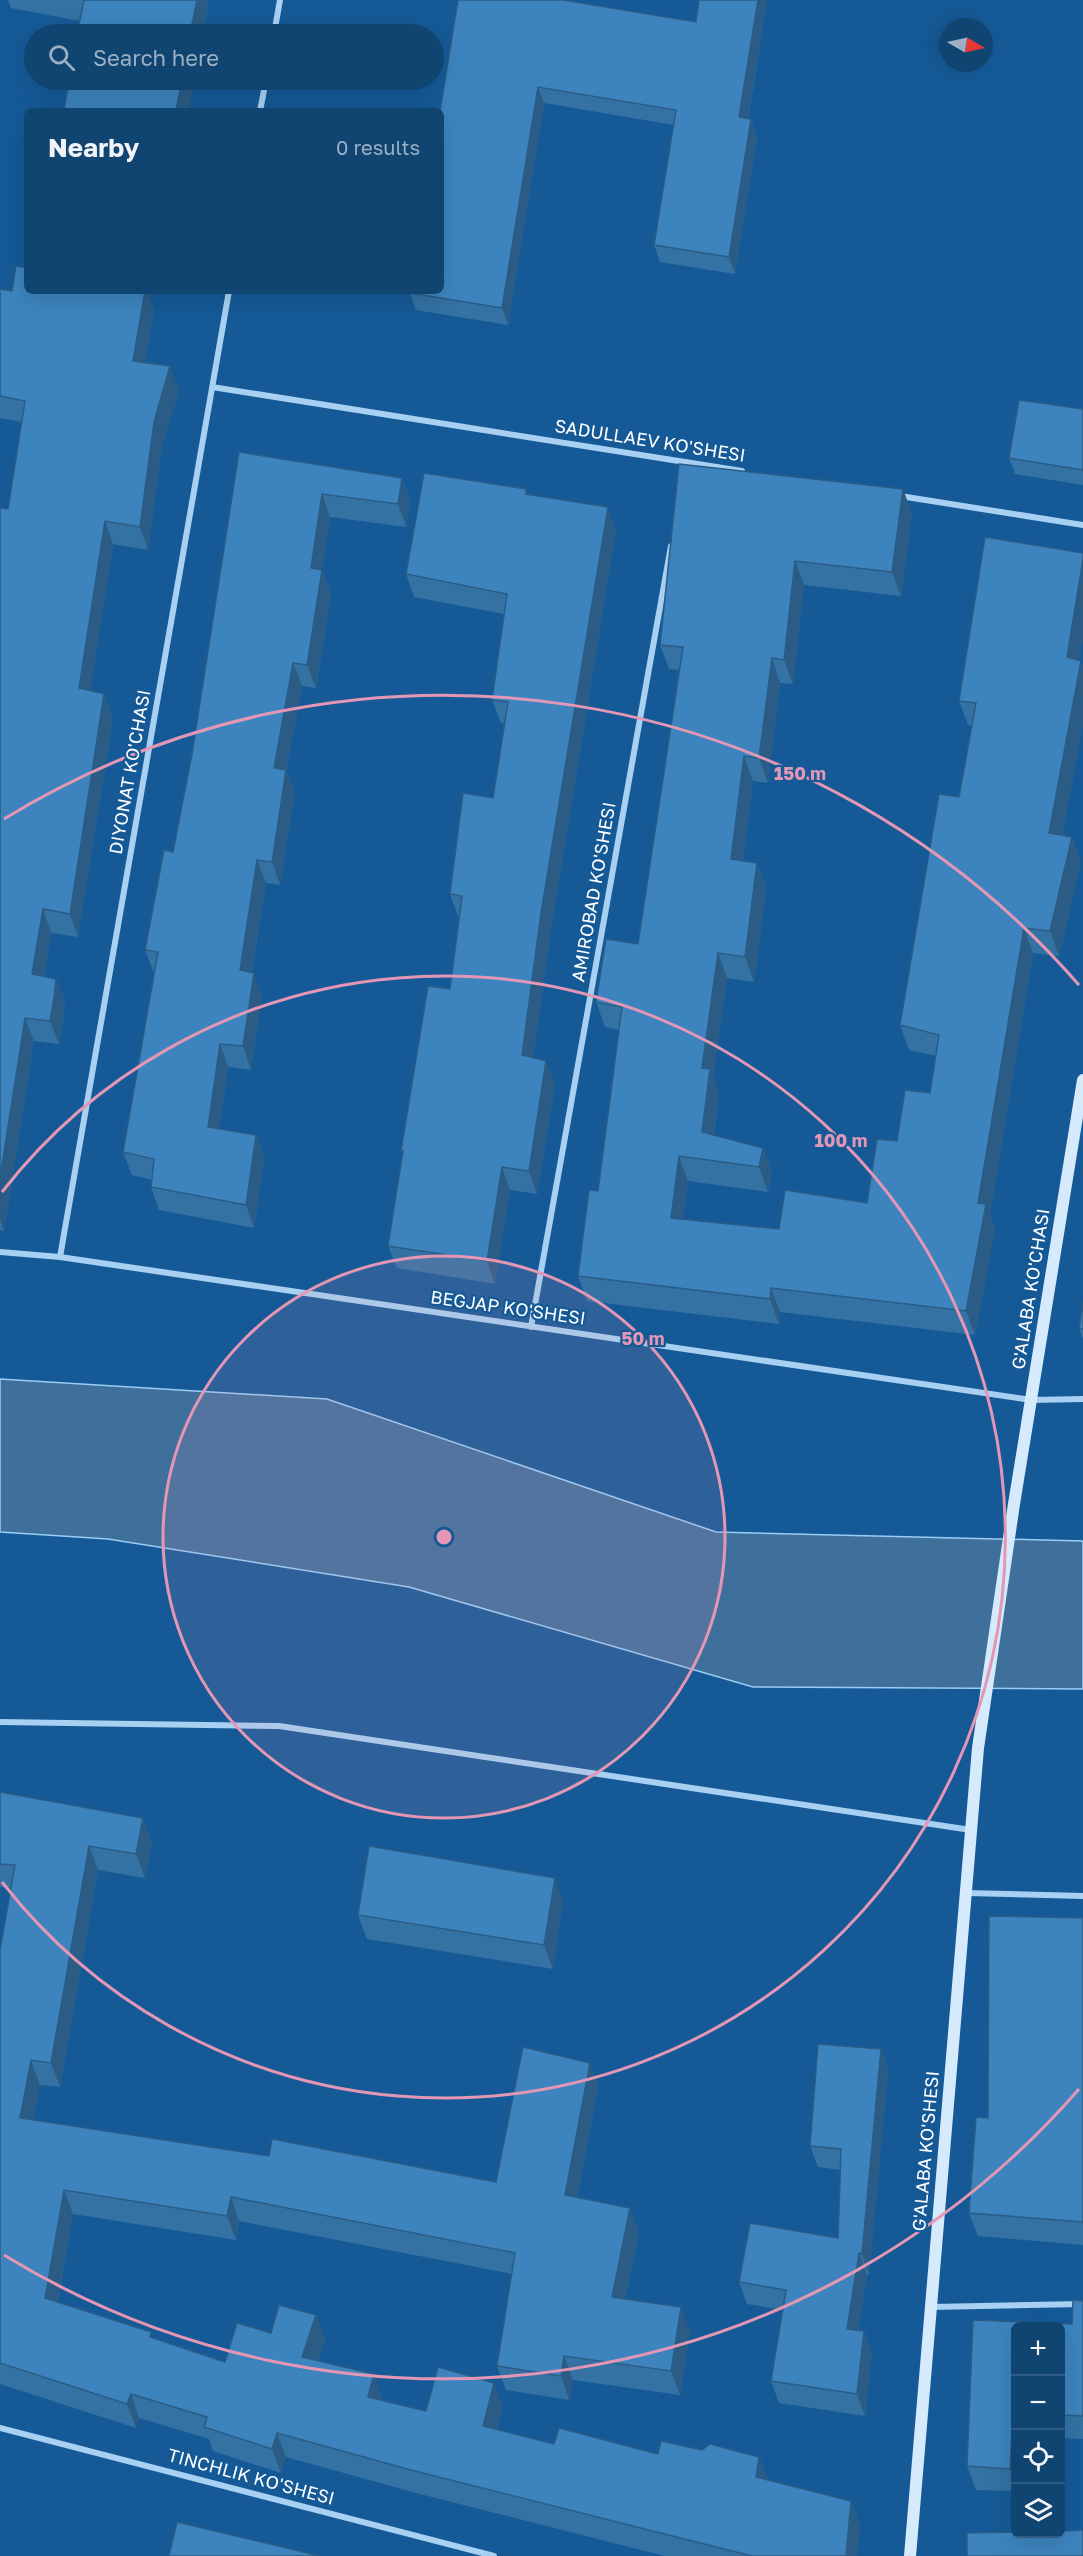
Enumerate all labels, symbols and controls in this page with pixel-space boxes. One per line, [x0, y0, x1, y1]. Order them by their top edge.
north arrow [939, 18, 993, 72]
search box [24, 24, 444, 90]
icon: search [45, 41, 78, 74]
text: Search here [93, 44, 219, 71]
text: Nearby [48, 132, 139, 163]
text: 0 results [336, 135, 420, 159]
street label: SADULLAEV KO'SHESI [553, 414, 747, 466]
street label: DIYONAT KO'CHASI [104, 688, 154, 856]
text: 150 m [774, 762, 826, 784]
street label: AMIROBAD KO'SHESI [566, 800, 620, 984]
text: 100 m [815, 1129, 867, 1151]
street label: G'ALABA KO'CHASI [1006, 1207, 1054, 1371]
street label: BEGJAP KO'SHESI [429, 1285, 587, 1329]
text: 50 m [622, 1327, 664, 1349]
centre of rings [434, 1527, 454, 1547]
street label: G'ALABA KO'SHESI [907, 2070, 943, 2232]
map controls [1011, 2322, 1065, 2538]
button: + [1011, 2322, 1065, 2376]
button: − [1011, 2376, 1065, 2430]
button: locate [1011, 2430, 1065, 2484]
street label: TINCHLIK KO'SHESI [165, 2443, 337, 2509]
button: layers [1011, 2484, 1065, 2538]

